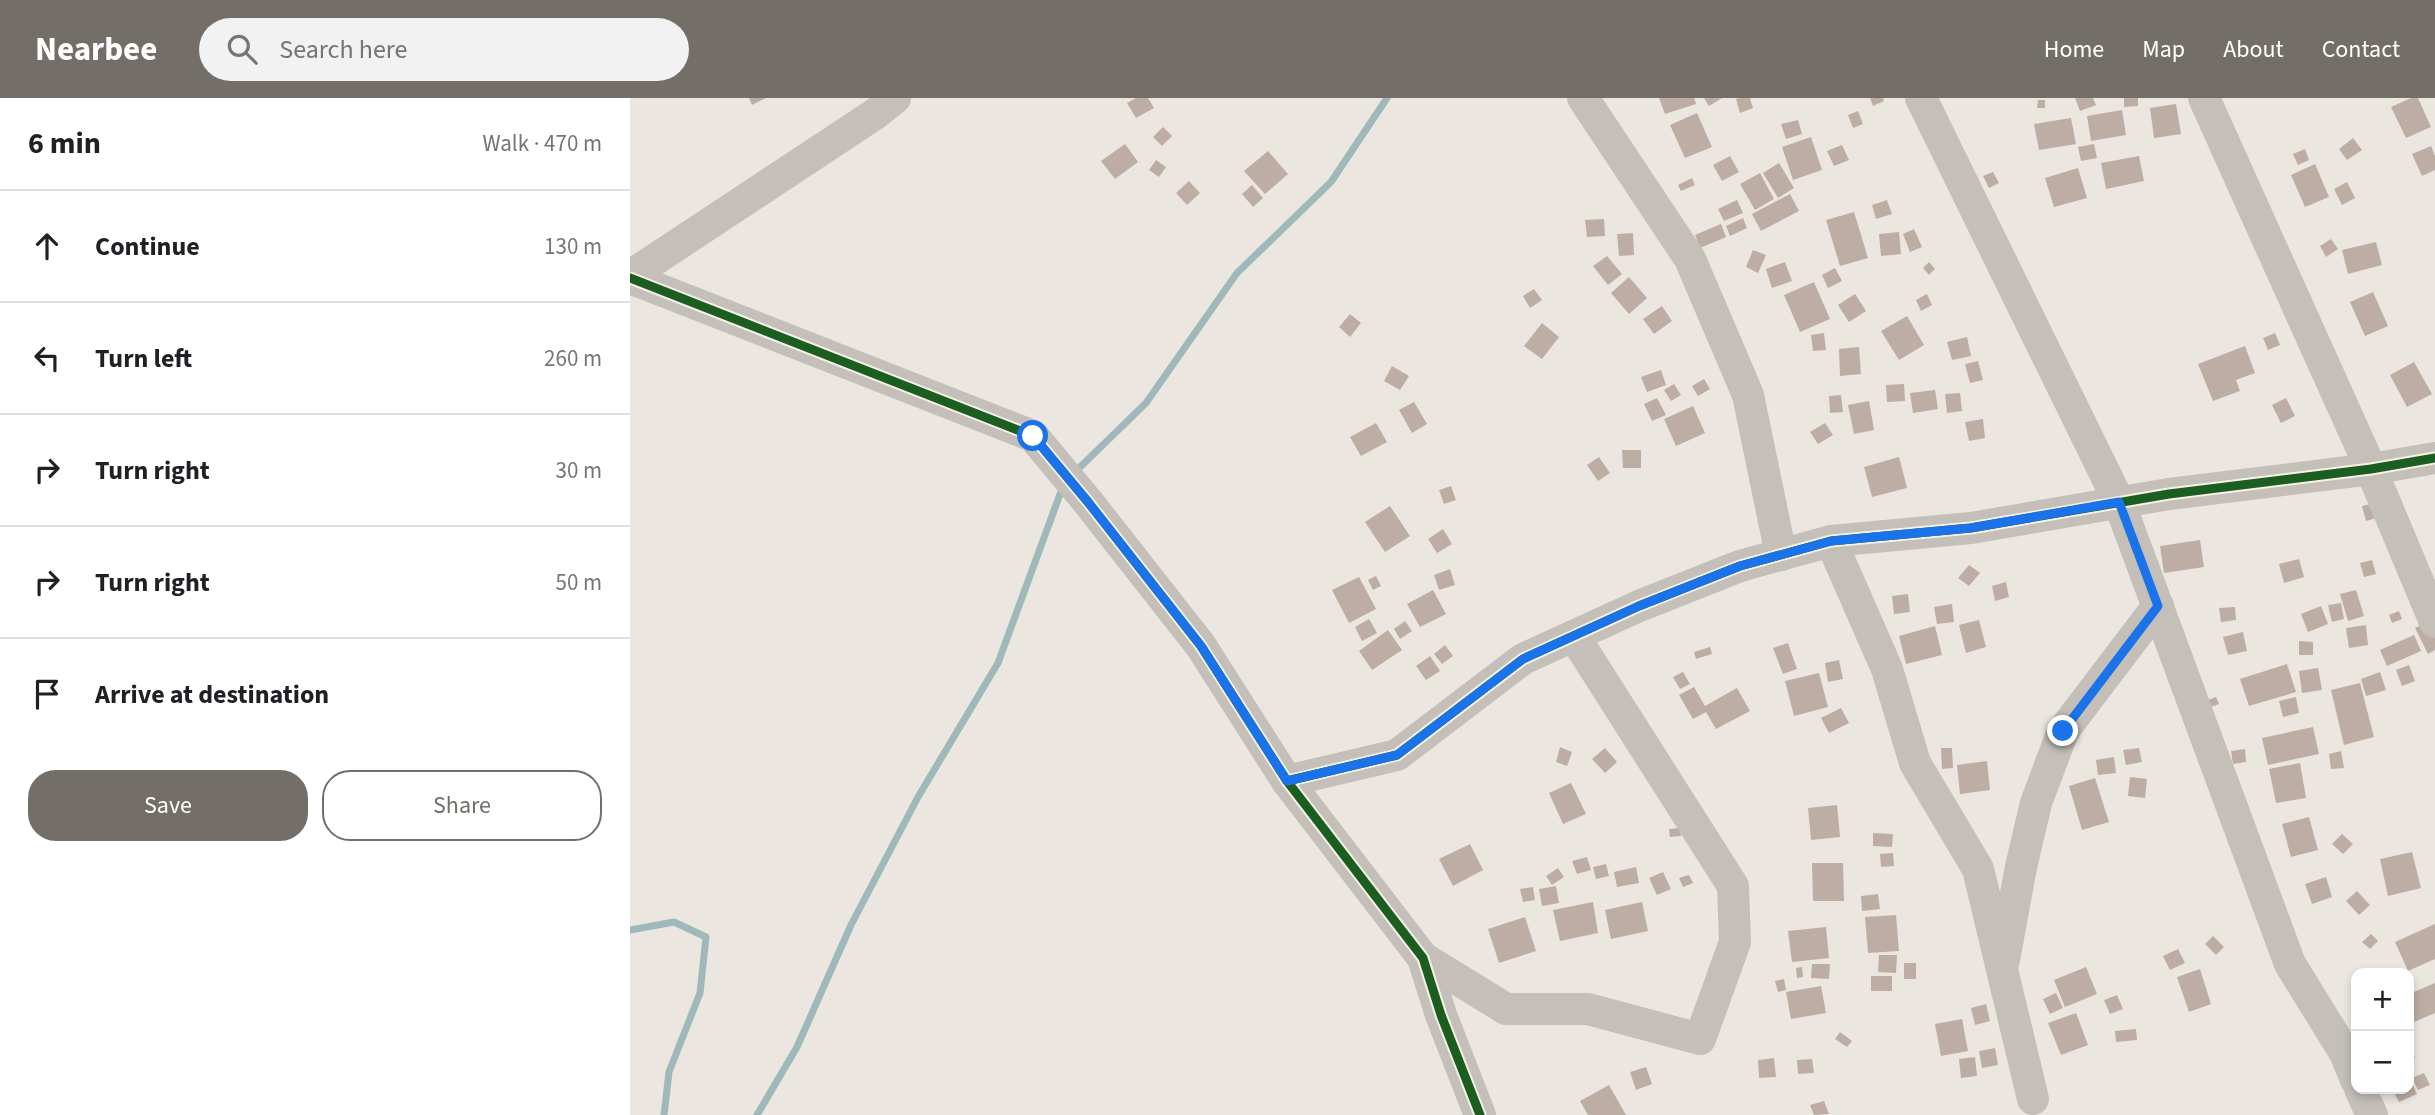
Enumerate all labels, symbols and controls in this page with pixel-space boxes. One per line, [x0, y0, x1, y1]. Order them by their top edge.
search box [199, 18, 689, 81]
text: Nearbee [35, 26, 157, 73]
icon: search [223, 30, 261, 68]
text: Search here [279, 31, 407, 68]
text: Home [2044, 32, 2104, 67]
text: Map [2142, 32, 2185, 67]
text: About [2223, 32, 2284, 67]
text: Contact [2322, 32, 2400, 67]
text: 6 min [28, 122, 101, 165]
text: Walk · 470 m [483, 127, 602, 160]
icon: ahead [28, 227, 66, 265]
text: Continue [95, 228, 200, 265]
text: 130 m [544, 230, 602, 263]
icon: left [28, 339, 66, 377]
text: Turn left [95, 340, 192, 377]
text: 260 m [544, 342, 602, 375]
route start [1017, 420, 1048, 451]
icon: right [28, 451, 66, 489]
text: Turn right [95, 452, 210, 489]
text: 30 m [555, 454, 602, 487]
icon: right [28, 563, 66, 601]
text: Turn right [95, 564, 210, 601]
text: 50 m [555, 566, 602, 599]
icon: arrive [28, 675, 66, 713]
text: Arrive at destination [95, 676, 329, 713]
route end [2047, 715, 2078, 746]
button: Save [28, 770, 308, 841]
button: Share [322, 770, 602, 841]
map controls [2351, 968, 2414, 1094]
button: + [2351, 968, 2414, 1031]
button: − [2351, 1031, 2414, 1094]

